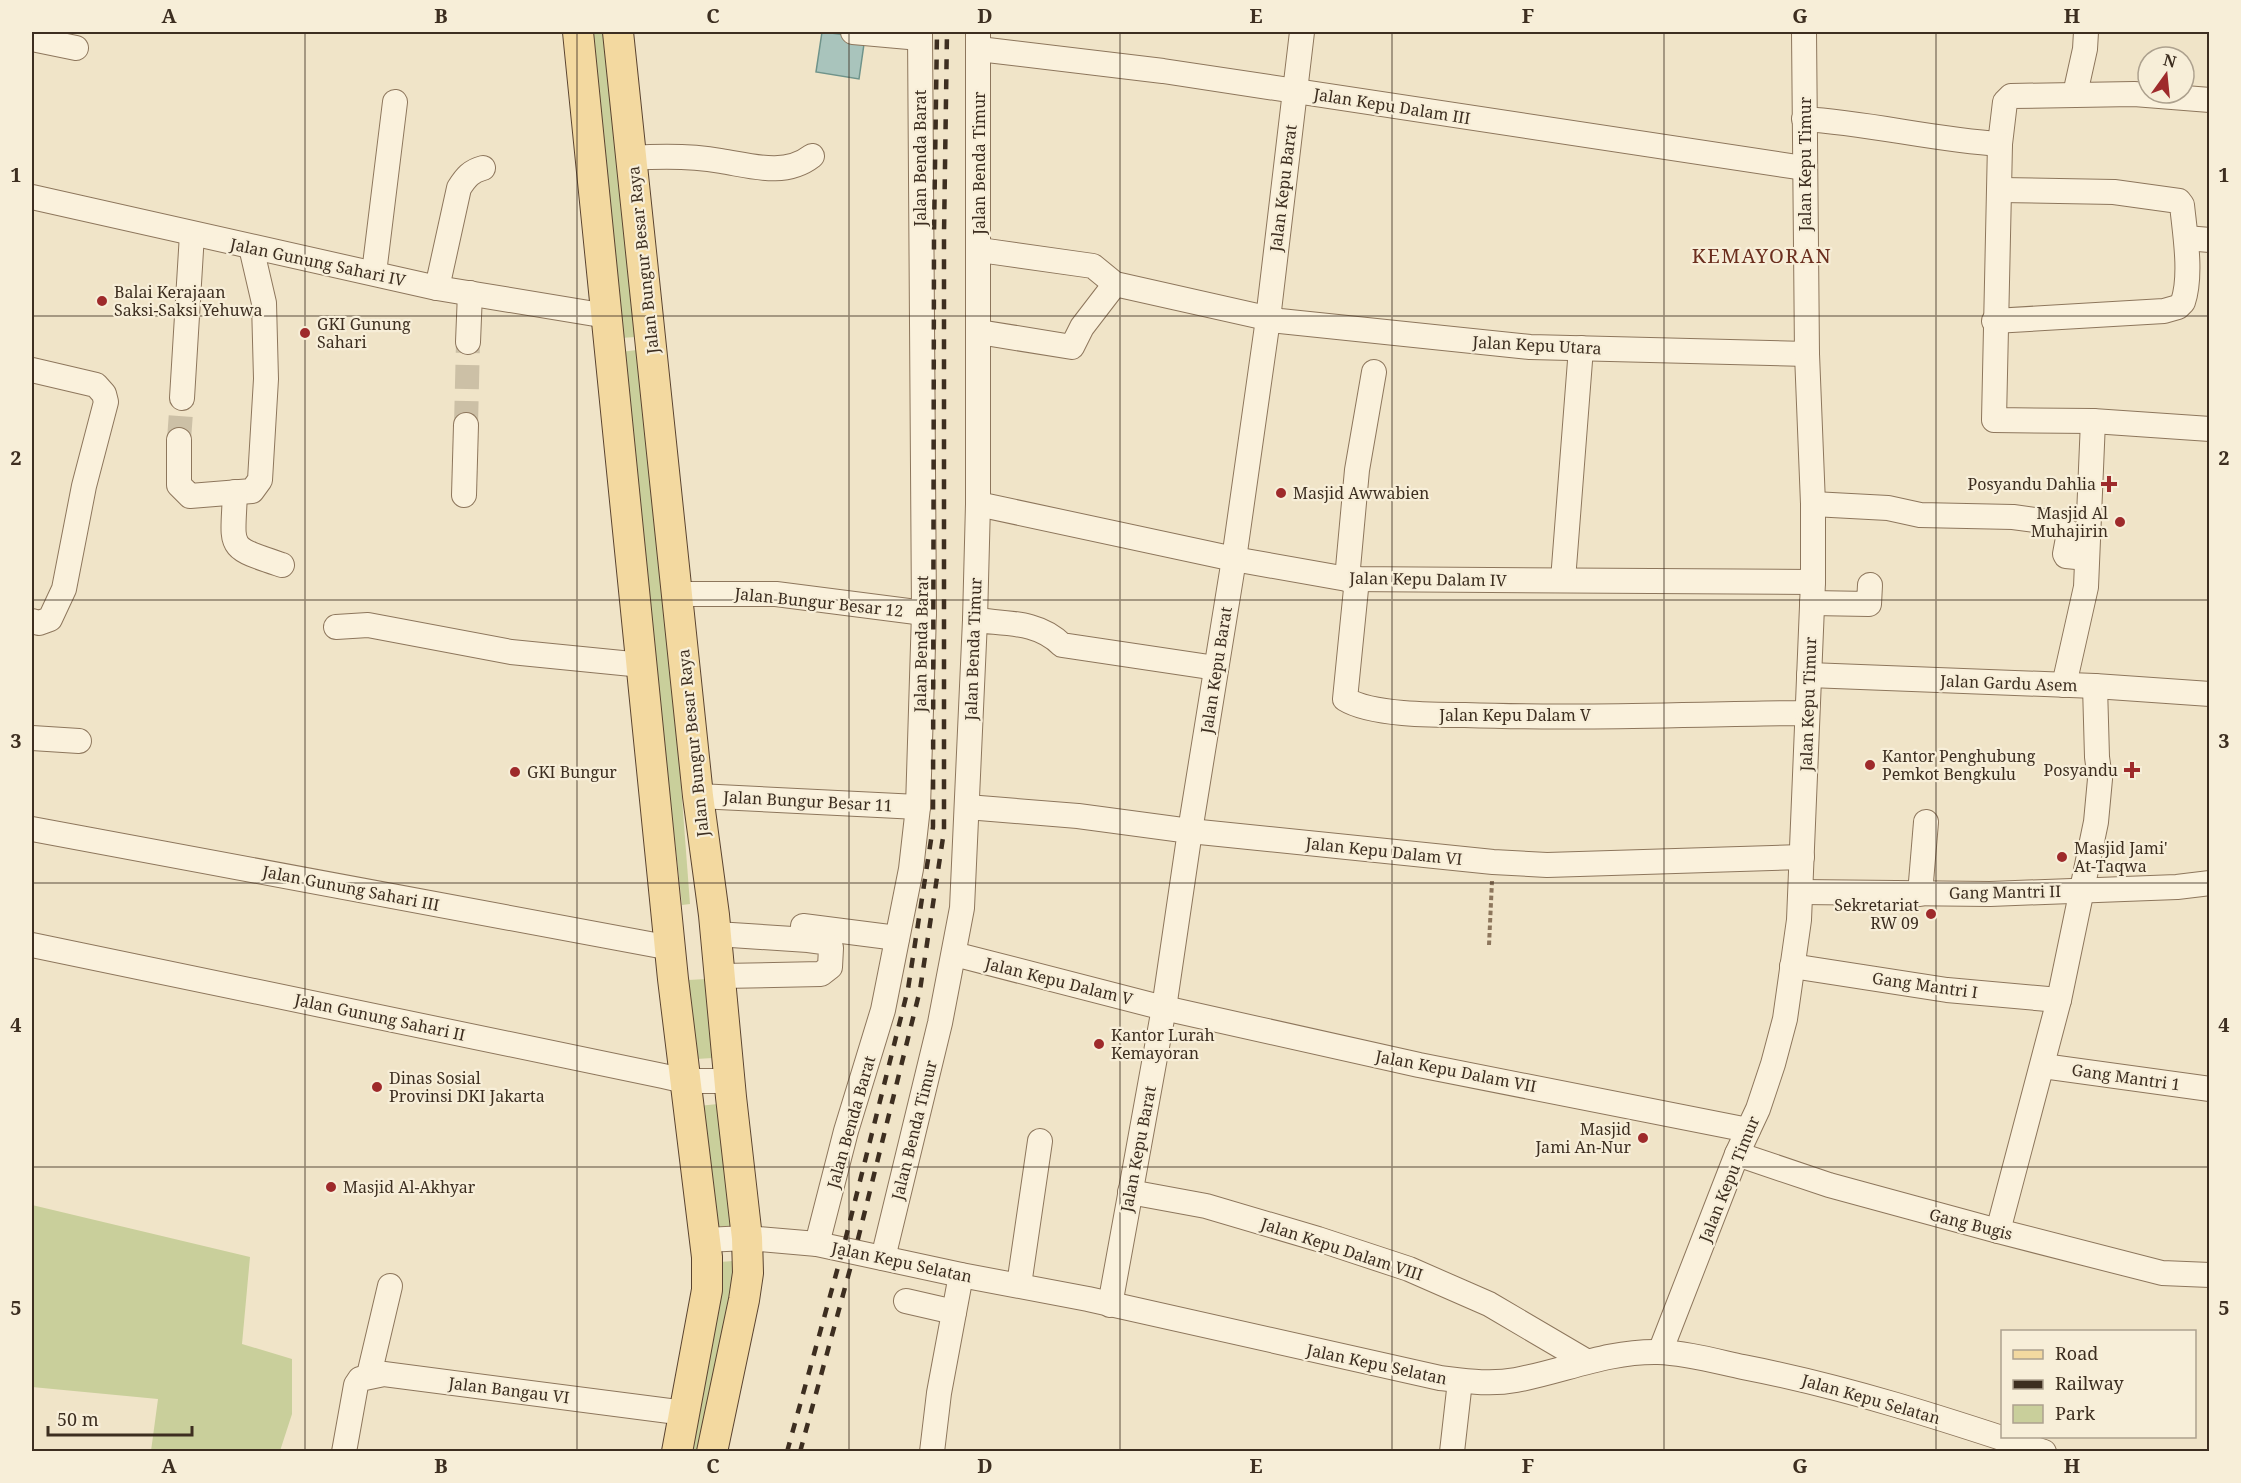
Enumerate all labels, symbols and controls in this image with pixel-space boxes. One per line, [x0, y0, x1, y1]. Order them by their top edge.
text: A [161, 2, 177, 29]
text: B [434, 2, 448, 29]
text: C [706, 2, 720, 29]
text: D [977, 2, 993, 29]
text: E [1249, 2, 1263, 29]
text: F [1522, 2, 1534, 29]
text: G [1792, 2, 1808, 29]
text: H [2064, 2, 2080, 29]
north arrow [2136, 45, 2196, 105]
text: N [2161, 48, 2179, 73]
street label: Jalan Kepu Dalam III [1311, 83, 1472, 129]
street label: Jalan Benda Barat [909, 89, 931, 227]
street label: Jalan Benda Timur [968, 91, 990, 236]
street label: Jalan Kepu Timur [1794, 96, 1816, 232]
street label: Jalan Kepu Barat [1264, 123, 1302, 254]
text: 1 [10, 161, 22, 188]
text: 1 [2218, 161, 2230, 188]
street label: Jalan Bungur Besar Raya [622, 165, 664, 356]
street label: Jalan Gunung Sahari IV [227, 232, 408, 291]
district label: KEMAYORAN [1692, 242, 1832, 269]
place label: Balai Kerajaan Saksi-Saksi Yehuwa [114, 281, 263, 321]
marker: Balai Kerajaan Saksi-Saksi Yehuwa [95, 294, 109, 308]
place label: GKI Gunung Sahari [317, 313, 411, 353]
marker: GKI Gunung Sahari [298, 326, 312, 340]
street label: Jalan Kepu Utara [1471, 331, 1602, 359]
text: 2 [10, 444, 22, 471]
text: 2 [2218, 444, 2230, 471]
place label: Posyandu Dahlia [1967, 473, 2096, 495]
marker: Posyandu Dahlia [2100, 475, 2118, 493]
place label: Masjid Awwabien [1293, 482, 1429, 504]
marker: Masjid Awwabien [1274, 486, 1288, 500]
place label: Masjid Al Muhajirin [2031, 502, 2108, 542]
marker: Masjid Al Muhajirin [2113, 515, 2127, 529]
street label: Jalan Kepu Dalam IV [1348, 567, 1507, 591]
street label: Jalan Benda Barat [909, 575, 933, 714]
street label: Jalan Benda Timur [959, 577, 987, 722]
street label: Jalan Bungur Besar 12 [733, 582, 904, 622]
street label: Jalan Kepu Barat [1195, 605, 1237, 736]
street label: Jalan Kepu Timur [1795, 636, 1821, 773]
street label: Jalan Bungur Besar Raya [672, 648, 714, 839]
street label: Jalan Gardu Asem [1939, 670, 2078, 696]
street label: Jalan Kepu Dalam V [1438, 704, 1591, 726]
text: 3 [10, 727, 22, 754]
text: 3 [2218, 727, 2230, 754]
place label: Kantor Penghubung Pemkot Bengkulu [1882, 745, 2036, 785]
marker: Kantor Penghubung Pemkot Bengkulu [1863, 758, 1877, 772]
place label: Posyandu [2044, 759, 2118, 781]
place label: GKI Bungur [527, 761, 617, 783]
marker: Posyandu [2123, 761, 2141, 779]
marker: GKI Bungur [508, 765, 522, 779]
street label: Jalan Bungur Besar 11 [722, 786, 893, 816]
street label: Jalan Kepu Dalam VI [1304, 832, 1464, 870]
place label: Masjid Jami' At-Taqwa [2074, 837, 2168, 877]
marker: Masjid Jami' At-Taqwa [2055, 850, 2069, 864]
street label: Jalan Gunung Sahari III [260, 860, 441, 916]
street label: Gang Mantri II [1949, 880, 2061, 904]
place label: Sekretariat RW 09 [1834, 894, 1919, 934]
marker: Sekretariat RW 09 [1924, 907, 1938, 921]
street label: Jalan Kepu Dalam V [982, 952, 1135, 1010]
street label: Gang Mantri I [1871, 967, 1979, 1003]
street label: Jalan Gunung Sahari II [292, 988, 467, 1046]
text: 4 [10, 1011, 22, 1038]
text: 4 [2218, 1011, 2230, 1038]
place label: Kantor Lurah Kemayoran [1111, 1024, 1215, 1064]
marker: Kantor Lurah Kemayoran [1092, 1037, 1106, 1051]
street label: Jalan Kepu Dalam VII [1373, 1044, 1538, 1097]
street label: Jalan Benda Barat [821, 1053, 881, 1192]
street label: Jalan Benda Timur [886, 1057, 942, 1203]
street label: Gang Mantri 1 [2070, 1059, 2182, 1095]
place label: Dinas Sosial Provinsi DKI Jakarta [389, 1067, 545, 1107]
marker: Dinas Sosial Provinsi DKI Jakarta [370, 1080, 384, 1094]
street label: Jalan Kepu Barat [1115, 1084, 1161, 1215]
street label: Jalan Kepu Timur [1693, 1112, 1765, 1246]
place label: Masjid Jami An-Nur [1534, 1118, 1631, 1158]
marker: Masjid Jami An-Nur [1636, 1131, 1650, 1145]
place label: Masjid Al-Akhyar [343, 1176, 476, 1198]
marker: Masjid Al-Akhyar [324, 1180, 338, 1194]
street label: Gang Bugis [1927, 1203, 2015, 1245]
street label: Jalan Kepu Dalam VIII [1257, 1212, 1426, 1286]
street label: Jalan Kepu Selatan [829, 1236, 974, 1288]
text: 5 [10, 1294, 22, 1321]
text: 5 [2218, 1294, 2230, 1321]
legend [2001, 1330, 2196, 1438]
street label: Jalan Kepu Selatan [1304, 1338, 1449, 1390]
text: Road [2055, 1341, 2098, 1365]
street label: Jalan Kepu Selatan [1798, 1368, 1943, 1429]
text: Railway [2055, 1371, 2125, 1395]
street label: Jalan Bangau VI [446, 1372, 571, 1408]
scale bar [48, 1399, 192, 1437]
text: Park [2055, 1401, 2095, 1425]
text: 50 m [57, 1407, 99, 1431]
text: A [161, 1452, 177, 1479]
text: B [434, 1452, 448, 1479]
text: C [706, 1452, 720, 1479]
text: D [977, 1452, 993, 1479]
text: E [1249, 1452, 1263, 1479]
text: F [1522, 1452, 1534, 1479]
text: G [1792, 1452, 1808, 1479]
text: H [2064, 1452, 2080, 1479]

